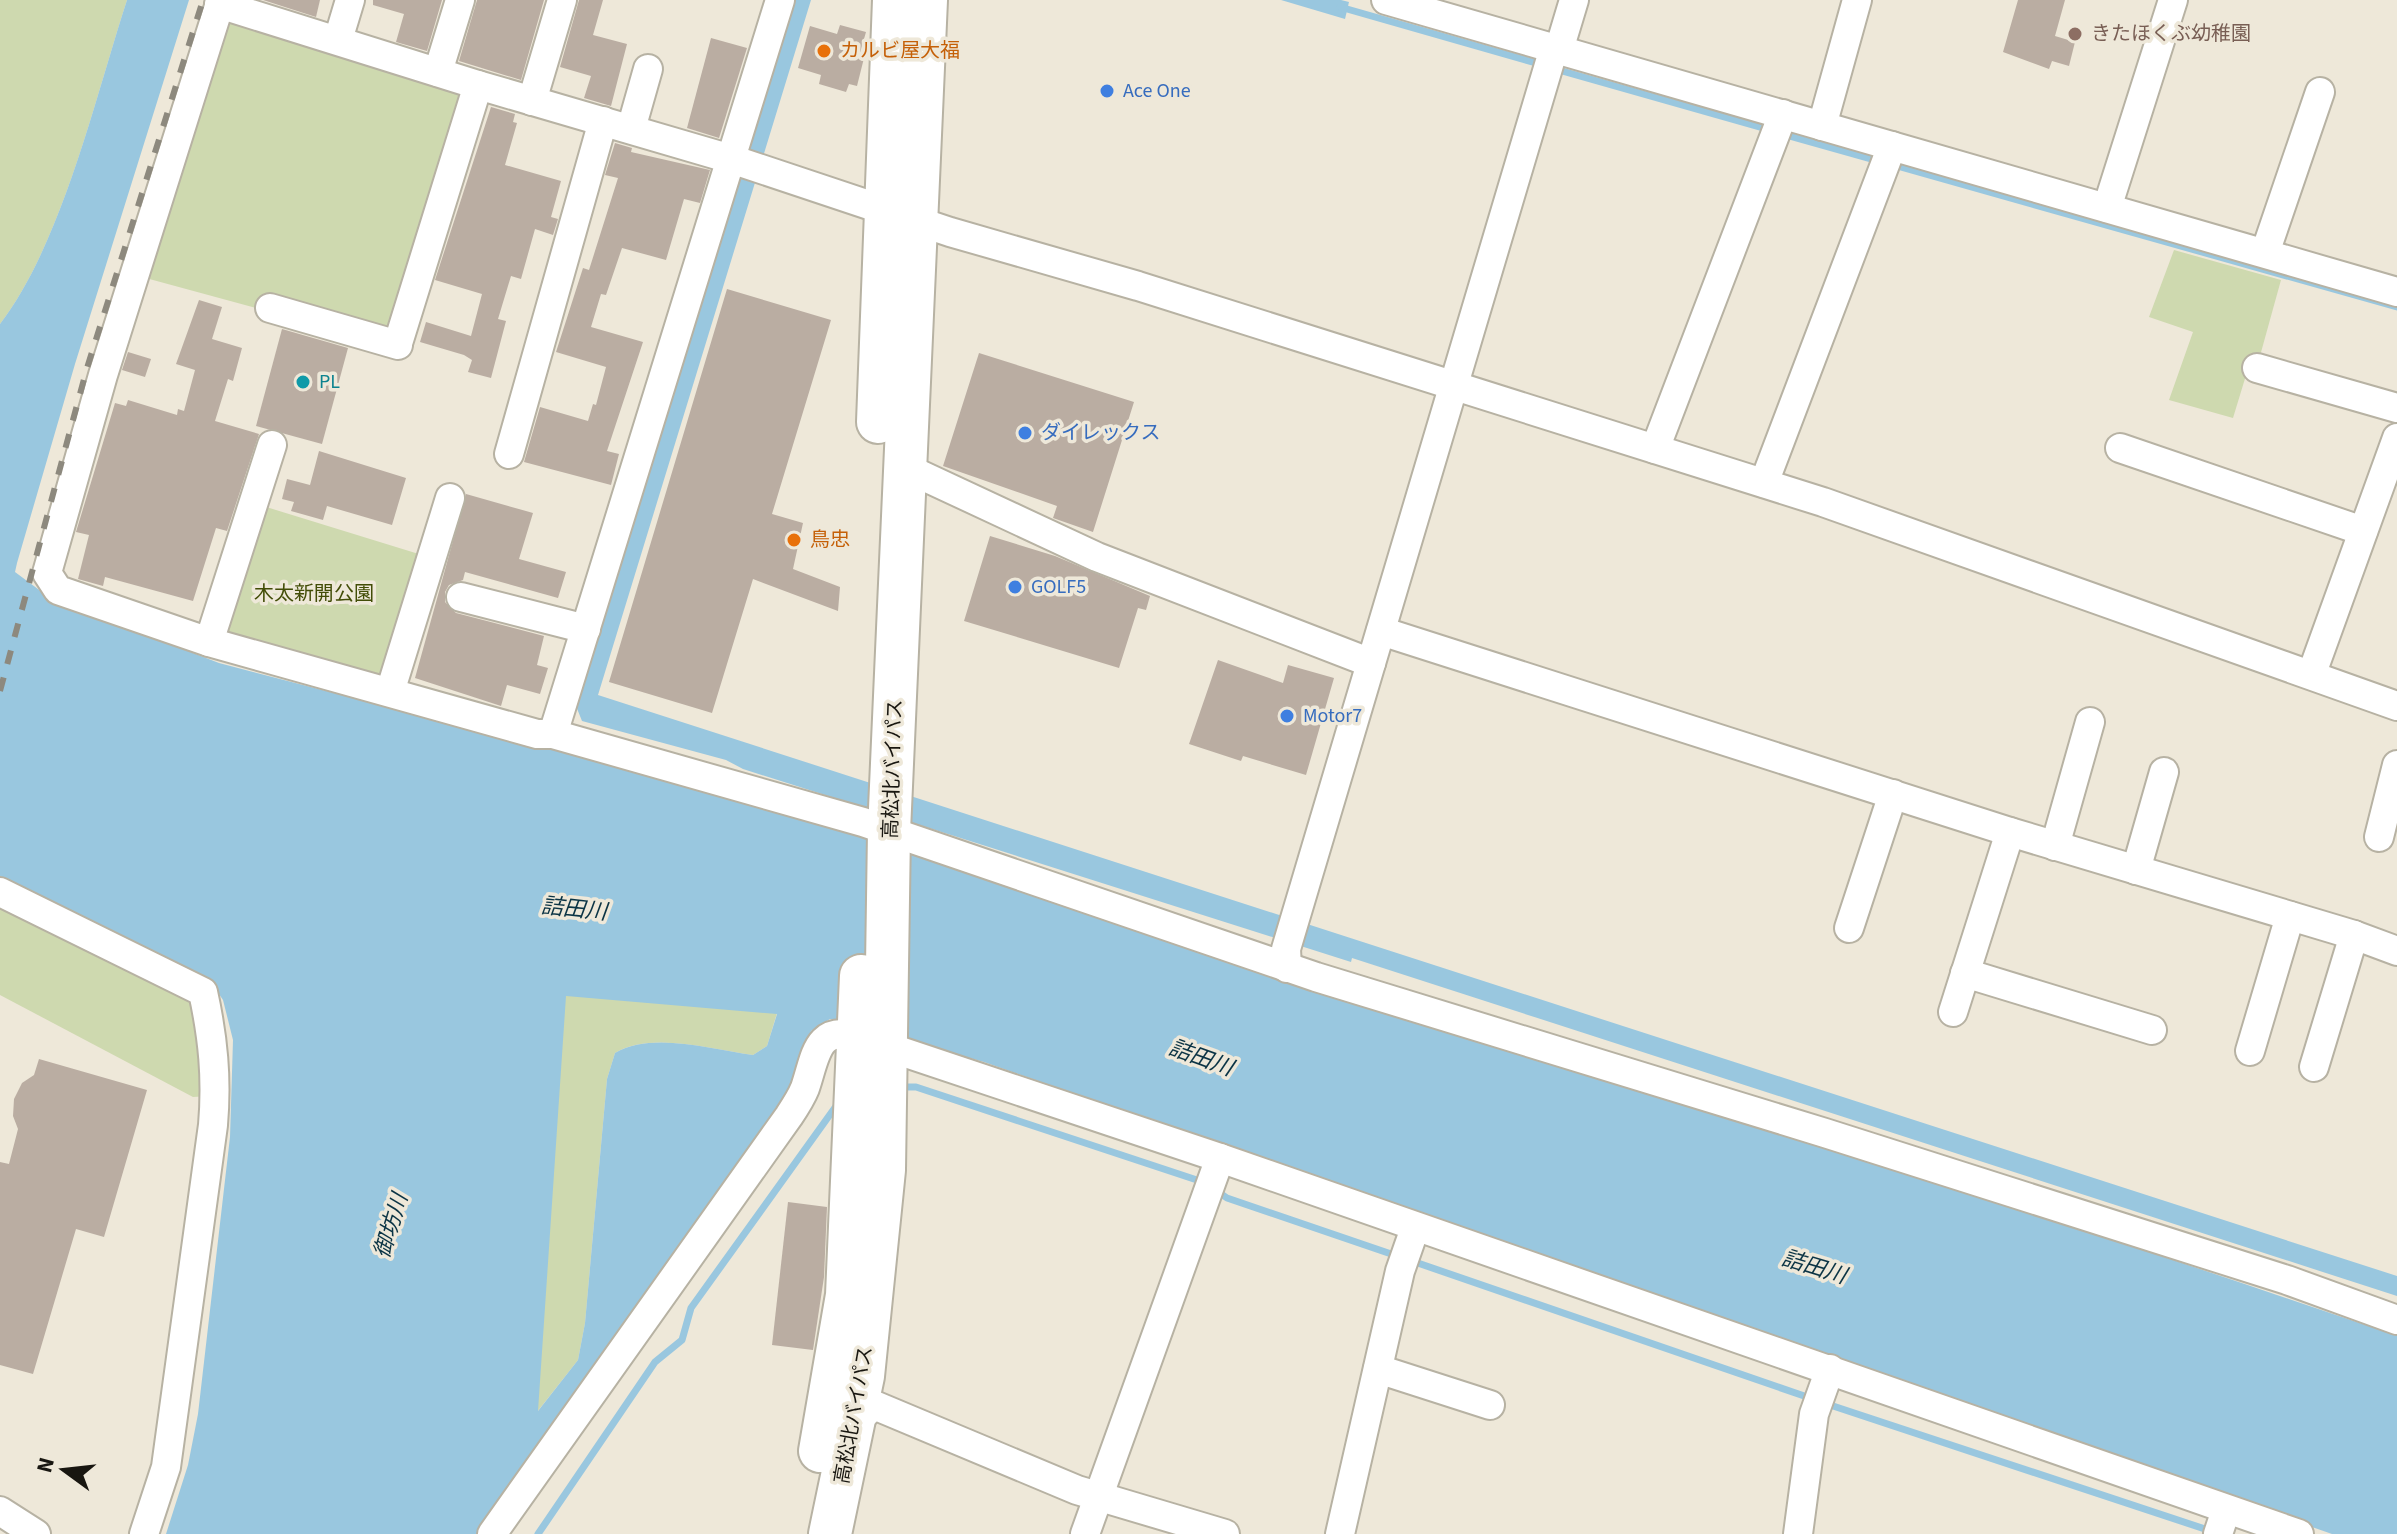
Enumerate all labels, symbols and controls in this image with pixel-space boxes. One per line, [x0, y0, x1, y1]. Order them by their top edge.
place label: きたほくぶ幼稚園 [2091, 20, 2251, 48]
marker: きたほくぶ幼稚園 [2066, 25, 2084, 43]
place label: カルビ屋大福 [840, 37, 960, 65]
marker: カルビ屋大福 [815, 42, 833, 60]
place label: Ace One [1123, 77, 1191, 105]
marker: Ace One [1098, 82, 1116, 100]
place label: PL [319, 368, 340, 396]
marker: PL [294, 373, 312, 391]
place label: ダイレックス [1041, 419, 1160, 447]
marker: ダイレックス [1016, 424, 1034, 442]
place label: 鳥忠 [810, 526, 850, 554]
marker: 鳥忠 [785, 531, 803, 549]
place label: GOLF5 [1031, 573, 1086, 601]
marker: GOLF5 [1006, 578, 1024, 596]
park label: 木太新開公園 [254, 580, 374, 608]
street label: 高松北バイパス [877, 699, 909, 839]
place label: Motor7 [1303, 702, 1362, 730]
marker: Motor7 [1278, 707, 1296, 725]
water label: 詰田川 [540, 890, 610, 929]
water label: 詰田川 [1165, 1032, 1239, 1085]
water label: 御坊川 [366, 1188, 417, 1262]
water label: 詰田川 [1778, 1242, 1852, 1293]
street label: 高松北バイパス [828, 1344, 880, 1486]
north arrow [24, 1430, 104, 1510]
text: N [28, 1454, 63, 1476]

